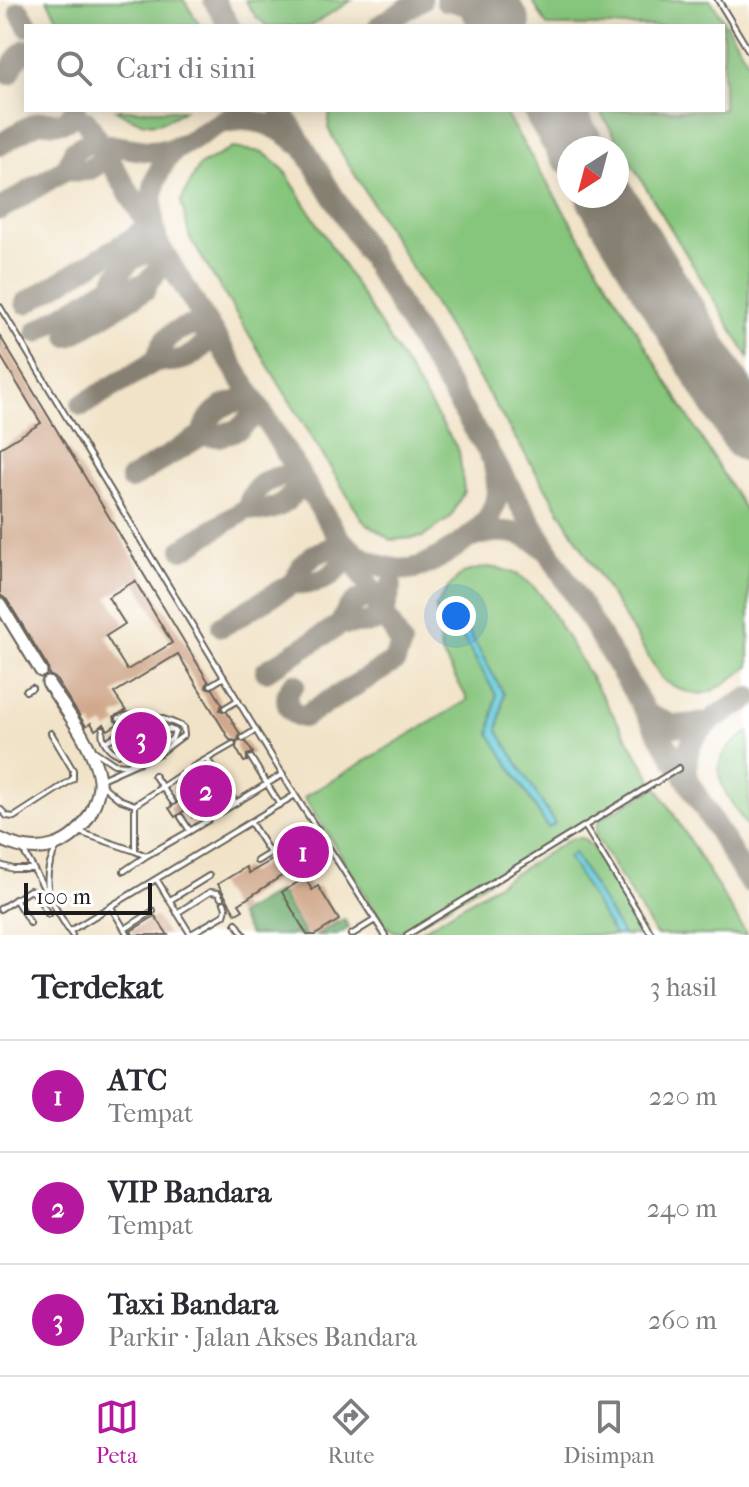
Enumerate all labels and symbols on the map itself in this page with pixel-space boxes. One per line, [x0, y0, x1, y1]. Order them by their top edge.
north arrow [557, 136, 629, 208]
your location [436, 596, 476, 636]
pin: 3 [115, 708, 167, 768]
pin: 2 [180, 761, 232, 821]
pin: 1 [277, 822, 329, 882]
scale bar [24, 879, 152, 915]

